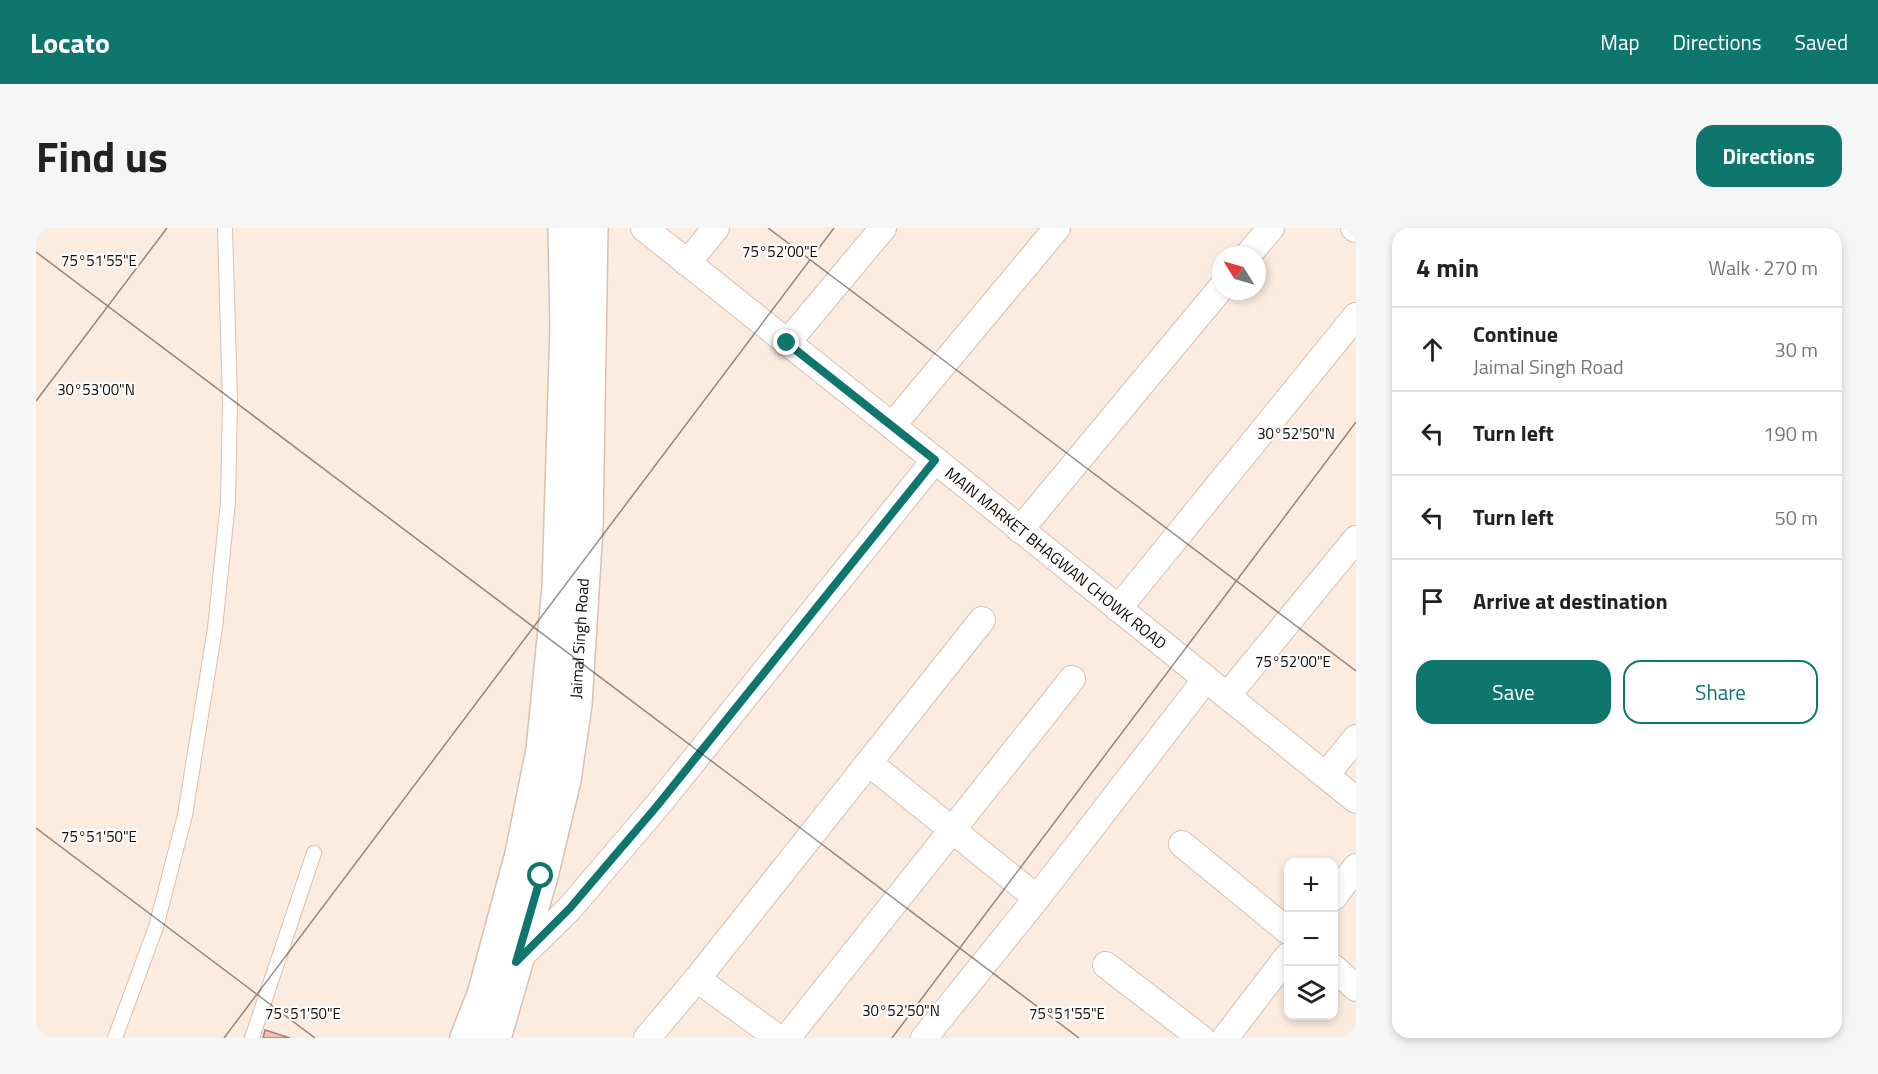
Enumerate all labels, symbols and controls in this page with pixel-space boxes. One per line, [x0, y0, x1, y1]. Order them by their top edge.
text: Locato [30, 21, 110, 64]
text: Map [1600, 26, 1640, 58]
text: Directions [1673, 26, 1762, 58]
text: Saved [1795, 26, 1848, 58]
text: Find us [36, 124, 168, 188]
button: Directions [1696, 125, 1842, 187]
text: 75°52'00"E [742, 240, 818, 263]
north arrow [1212, 246, 1266, 300]
text: 4 min [1416, 248, 1479, 287]
text: 75°51'55"E [61, 249, 137, 272]
text: Walk · 270 m [1709, 252, 1818, 283]
text: Continue [1473, 317, 1558, 351]
route end [773, 329, 799, 355]
icon: ahead [1416, 333, 1449, 366]
text: 30 m [1774, 334, 1818, 365]
text: Jaimal Singh Road [1473, 351, 1624, 382]
text: 30°53'00"N [57, 378, 135, 401]
text: Turn left [1473, 416, 1554, 450]
icon: left [1416, 417, 1449, 450]
text: 190 m [1763, 418, 1818, 449]
text: 30°52'50"N [1257, 422, 1335, 445]
street label: MAIN MARKET BHAGWAN CHOWK ROAD [940, 461, 1172, 655]
text: Turn left [1473, 500, 1554, 534]
icon: left [1416, 501, 1449, 534]
text: 50 m [1774, 502, 1818, 533]
street label: Jaimal Singh Road [563, 577, 595, 699]
text: Arrive at destination [1473, 584, 1668, 618]
icon: arrive [1416, 585, 1449, 618]
text: 75°52'00"E [1255, 650, 1331, 673]
button: Save [1416, 660, 1611, 724]
button: Share [1623, 660, 1818, 724]
text: 75°51'50"E [61, 825, 137, 848]
map controls [1284, 858, 1338, 1020]
button: + [1284, 858, 1338, 912]
route start [527, 862, 553, 888]
button: − [1284, 912, 1338, 966]
button: layers [1284, 966, 1338, 1020]
text: 30°52'50"N [862, 999, 940, 1022]
text: 75°51'50"E [265, 1002, 341, 1025]
text: 75°51'55"E [1029, 1002, 1105, 1025]

